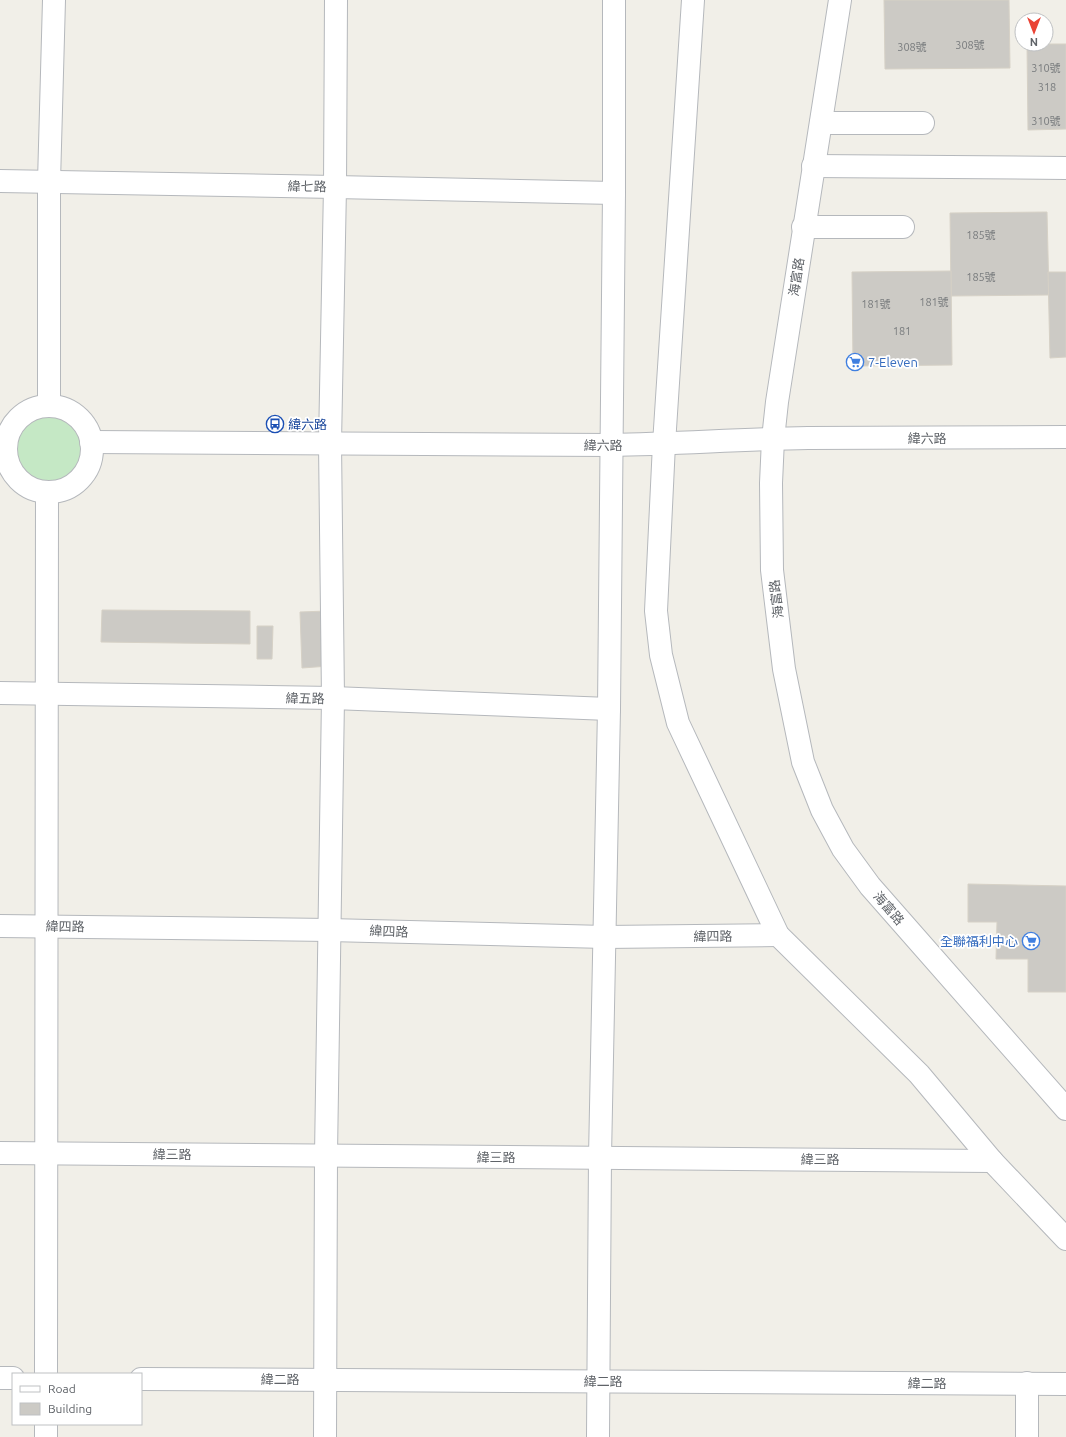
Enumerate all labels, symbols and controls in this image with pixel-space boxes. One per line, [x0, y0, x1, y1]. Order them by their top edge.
north arrow [1014, 12, 1054, 52]
text: N [1030, 36, 1038, 48]
house number: 308號 [955, 39, 985, 51]
house number: 308號 [897, 41, 927, 53]
house number: 310號 [1031, 62, 1061, 74]
house number: 318 [1038, 81, 1056, 93]
house number: 310號 [1031, 115, 1061, 127]
street label: 緯七路 [287, 179, 327, 193]
house number: 185號 [966, 229, 996, 241]
street label: 海富路 [786, 257, 806, 297]
house number: 185號 [966, 271, 996, 283]
house number: 181號 [919, 296, 949, 308]
house number: 181號 [861, 298, 891, 310]
house number: 181 [893, 325, 911, 337]
supermarket icon: 7-Eleven [845, 352, 865, 372]
place label: 7-Eleven [868, 355, 918, 369]
bus stop icon: 緯六路 [265, 414, 285, 434]
place label: 緯六路 [288, 417, 327, 431]
street label: 緯六路 [907, 431, 947, 445]
street label: 緯六路 [583, 438, 623, 452]
street label: 海富路 [767, 579, 785, 619]
street label: 緯五路 [285, 691, 325, 705]
street label: 海富路 [871, 889, 907, 927]
street label: 緯四路 [45, 919, 85, 933]
street label: 緯四路 [369, 923, 409, 939]
street label: 緯四路 [693, 929, 733, 943]
supermarket icon: 全聯福利中心 [1021, 931, 1041, 951]
place label: 全聯福利中心 [940, 934, 1018, 948]
street label: 緯三路 [152, 1147, 192, 1161]
street label: 緯三路 [476, 1150, 516, 1164]
street label: 緯三路 [800, 1152, 840, 1166]
street label: 緯二路 [260, 1372, 300, 1386]
legend [12, 1373, 142, 1425]
street label: 緯二路 [583, 1374, 623, 1388]
street label: 緯二路 [907, 1376, 947, 1390]
text: Road [48, 1382, 76, 1395]
text: Building [48, 1402, 92, 1415]

